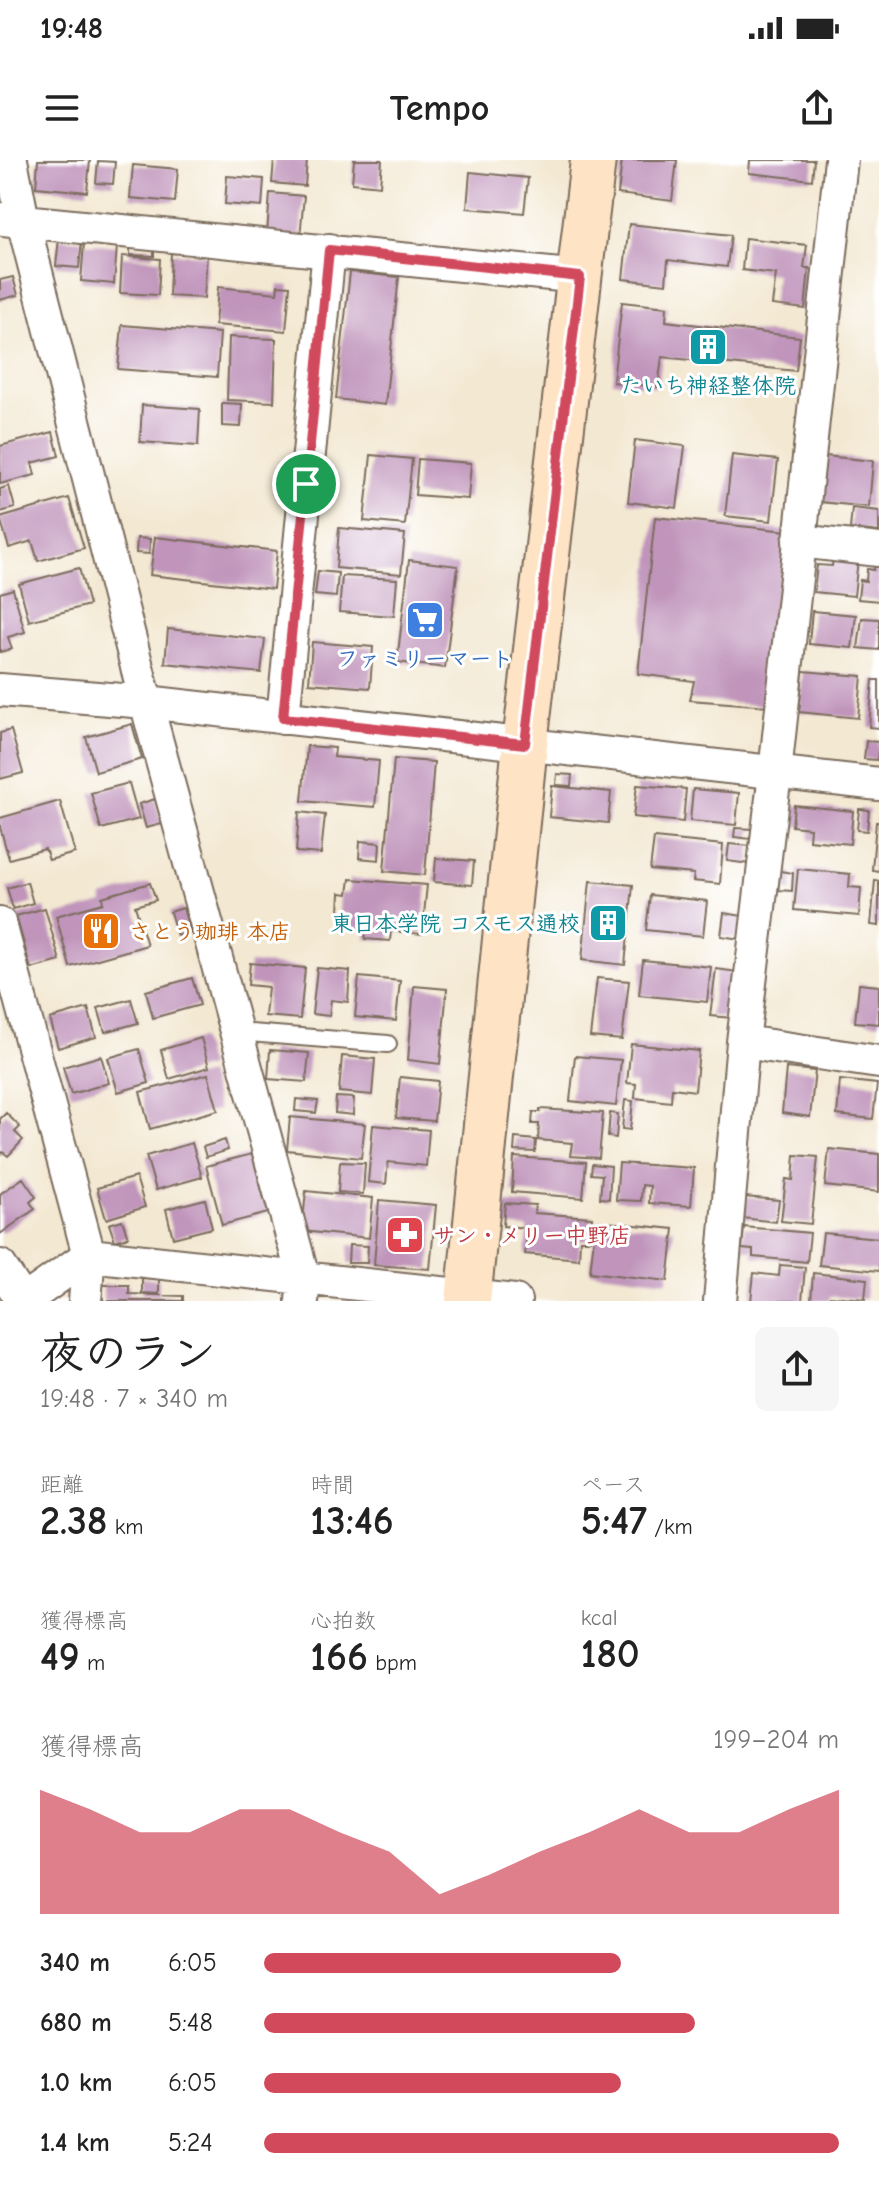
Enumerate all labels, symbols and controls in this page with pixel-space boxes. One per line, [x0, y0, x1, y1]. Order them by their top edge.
text: 19:48 [40, 11, 103, 46]
icon: menu [40, 86, 84, 130]
icon: share [795, 86, 839, 130]
text: Tempo [390, 88, 489, 129]
building icon: たいち神経整体院 [687, 326, 729, 368]
place label: たいち神経整体院 [620, 373, 796, 399]
pin [272, 450, 340, 518]
icon: arrive [284, 462, 328, 506]
supermarket icon: ファミリーマート [404, 599, 446, 641]
place label: ファミリーマート [337, 646, 513, 672]
building icon: 東日本学院 コスモス通校 [587, 902, 629, 944]
restaurant icon: さとう珈琲 本店 [80, 910, 122, 952]
place label: 東日本学院 コスモス通校 [331, 911, 580, 937]
place label: さとう珈琲 本店 [129, 919, 291, 945]
pharmacy icon: サン・メリー中野店 [384, 1214, 426, 1256]
place label: サン・メリー中野店 [433, 1223, 631, 1249]
button: share [755, 1327, 839, 1411]
text: 夜のラン [40, 1328, 216, 1379]
text: 19:48 · 7 × 340 m [40, 1384, 228, 1414]
text: 距離 [40, 1472, 84, 1498]
text: 時間 [310, 1472, 354, 1498]
text: ペース [581, 1472, 645, 1498]
text: 2.38 [40, 1498, 107, 1544]
text: 13:46 [310, 1498, 394, 1544]
text: 5:47 [581, 1498, 647, 1544]
text: km [107, 1514, 144, 1540]
text: /km [647, 1514, 693, 1540]
text: kcal [581, 1605, 618, 1631]
text: 獲得標高 [40, 1608, 128, 1634]
text: 心拍数 [310, 1608, 376, 1634]
text: 180 [581, 1631, 640, 1677]
text: 49 [40, 1634, 80, 1680]
text: 166 [310, 1634, 368, 1680]
text: m [80, 1650, 105, 1676]
text: bpm [368, 1650, 417, 1676]
text: 199–204 m [713, 1725, 839, 1755]
text: 獲得標高 [40, 1732, 144, 1762]
text: 340 m [40, 1948, 110, 1978]
text: 6:05 [168, 1948, 217, 1978]
text: 680 m [40, 2008, 112, 2038]
text: 5:48 [168, 2008, 213, 2038]
text: 1.0 km [40, 2068, 112, 2098]
text: 6:05 [168, 2068, 217, 2098]
text: 1.4 km [40, 2128, 110, 2158]
text: 5:24 [168, 2128, 213, 2158]

